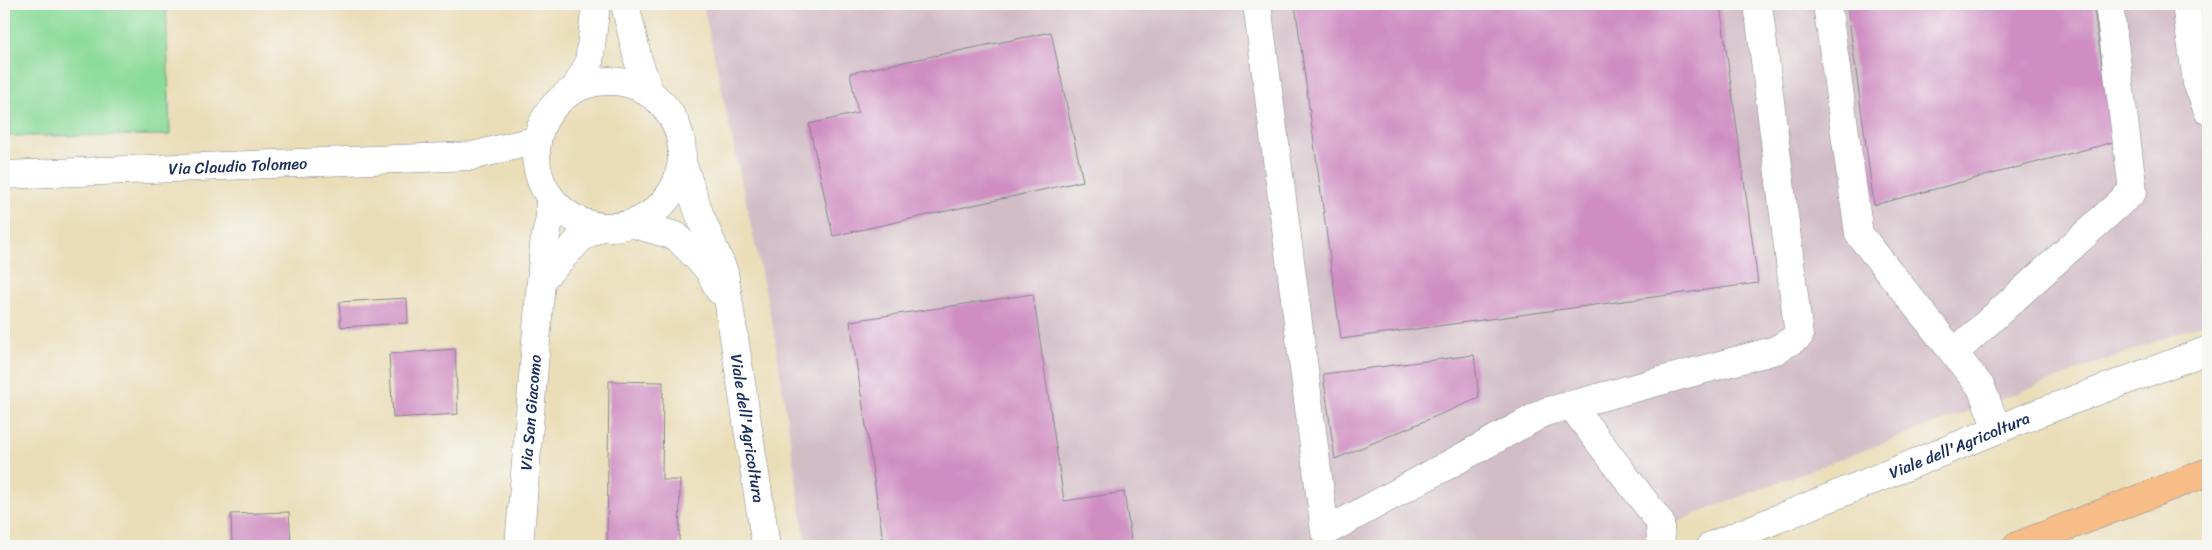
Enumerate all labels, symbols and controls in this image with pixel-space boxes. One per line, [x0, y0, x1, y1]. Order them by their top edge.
street label: Via Claudio Tolomeo [168, 149, 308, 183]
street label: Viale dell'Agricoltura [722, 352, 773, 505]
street label: Via San Giacomo [511, 354, 550, 471]
street label: Viale dell'Agricoltura [1884, 404, 2034, 487]

